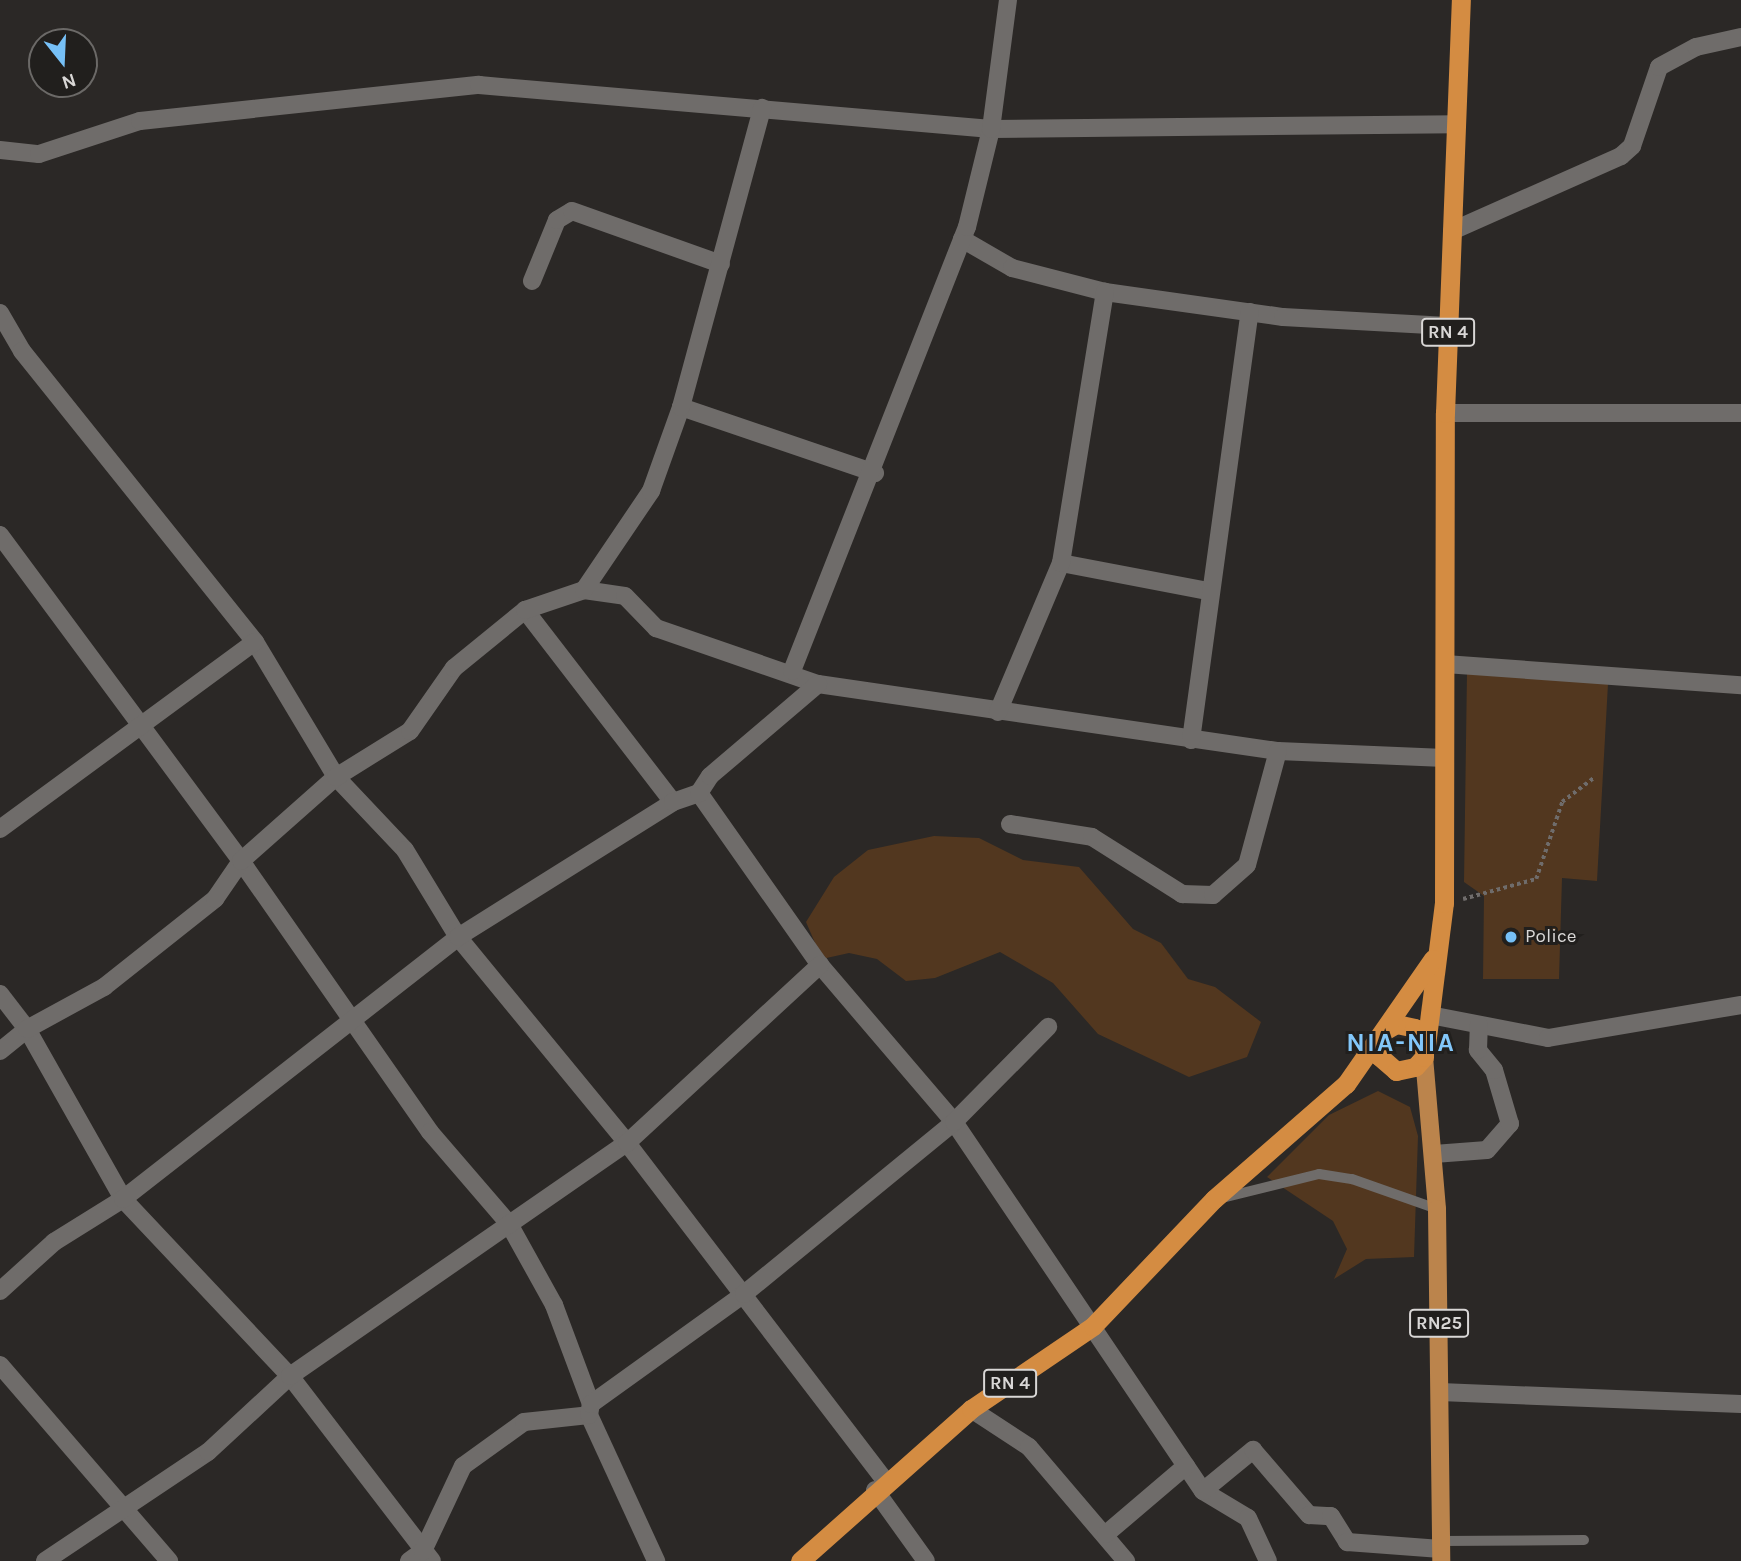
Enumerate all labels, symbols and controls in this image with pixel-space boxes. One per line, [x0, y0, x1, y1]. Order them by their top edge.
north arrow [28, 28, 98, 98]
text: N [59, 69, 79, 94]
road number: RN 4 [1420, 318, 1476, 346]
place label: Police [1525, 926, 1576, 948]
marker: Police [1503, 929, 1519, 945]
district label: NIA-NIA [1347, 1027, 1455, 1059]
road number: RN25 [1408, 1308, 1470, 1338]
road number: RN 4 [982, 1368, 1038, 1398]

